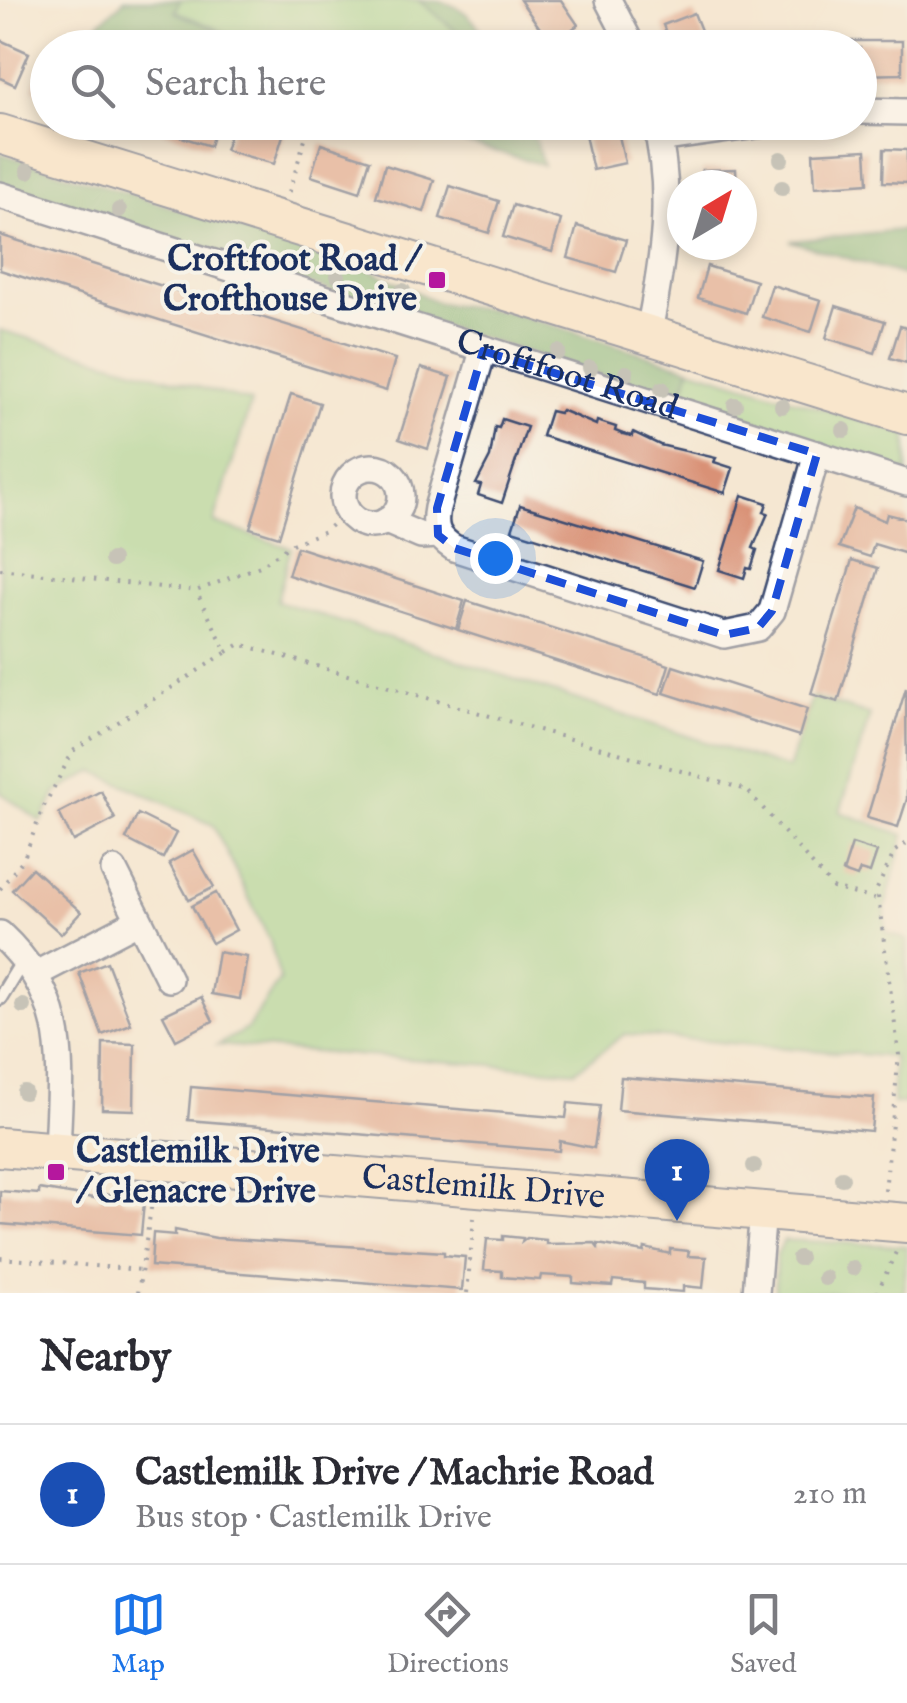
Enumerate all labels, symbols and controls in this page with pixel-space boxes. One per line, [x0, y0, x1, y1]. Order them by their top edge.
search box [30, 30, 877, 140]
icon: search [65, 58, 120, 113]
text: Search here [145, 61, 326, 109]
north arrow [667, 170, 757, 260]
place label: Croftfoot Road / Crofthouse Drive [163, 238, 423, 323]
marker: Croftfoot Road / Crofthouse Drive [426, 269, 448, 291]
street label: Croftfoot Road [451, 319, 684, 431]
your location [470, 533, 521, 584]
place label: Castlemilk Drive / Glenacre Drive [75, 1130, 320, 1215]
pin: 1 [644, 1138, 710, 1221]
street label: Castlemilk Drive [360, 1155, 607, 1220]
marker: Castlemilk Drive / Glenacre Drive [45, 1161, 67, 1183]
text: Nearby [40, 1332, 171, 1385]
text: Castlemilk Drive / Machrie Road [135, 1450, 654, 1498]
text: 1 [67, 1474, 78, 1515]
text: 210 m [793, 1474, 867, 1515]
text: Bus stop · Castlemilk Drive [135, 1498, 492, 1539]
tab: Map [111, 1587, 166, 1682]
tab: Directions [387, 1587, 509, 1682]
tab: Saved [730, 1587, 796, 1682]

